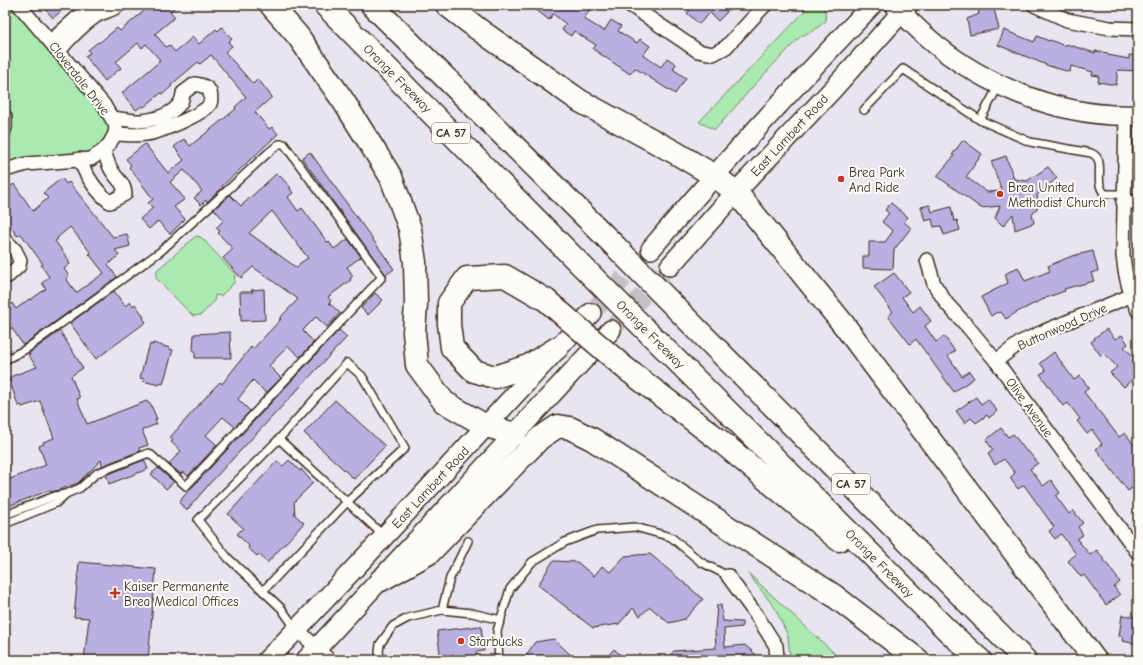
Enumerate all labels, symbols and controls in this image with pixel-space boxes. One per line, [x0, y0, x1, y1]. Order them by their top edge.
street label: Cloverdale Drive [46, 39, 113, 118]
street label: Orange Freeway [360, 41, 435, 116]
street label: East Lambert Road [748, 91, 831, 179]
road number: CA 57 [432, 123, 470, 143]
place label: Brea Park And Ride [849, 165, 905, 195]
marker: Brea Park And Ride [836, 174, 846, 184]
place label: Brea United Methodist Church [1008, 180, 1106, 210]
marker: Brea United Methodist Church [995, 189, 1005, 199]
street label: Orange Freeway [613, 297, 688, 372]
street label: Buttonwood Drive [1015, 300, 1110, 353]
street label: Olive Avenue [1003, 375, 1056, 440]
street label: East Lambert Road [389, 443, 472, 531]
road number: CA 57 [832, 474, 870, 494]
street label: Orange Freeway [842, 526, 917, 601]
place label: Kaiser Permanente Brea Medical Offices [124, 579, 239, 609]
marker: Kaiser Permanente Brea Medical Offices [109, 587, 121, 599]
place label: Starbucks [469, 634, 523, 649]
marker: Starbucks [456, 636, 466, 646]

